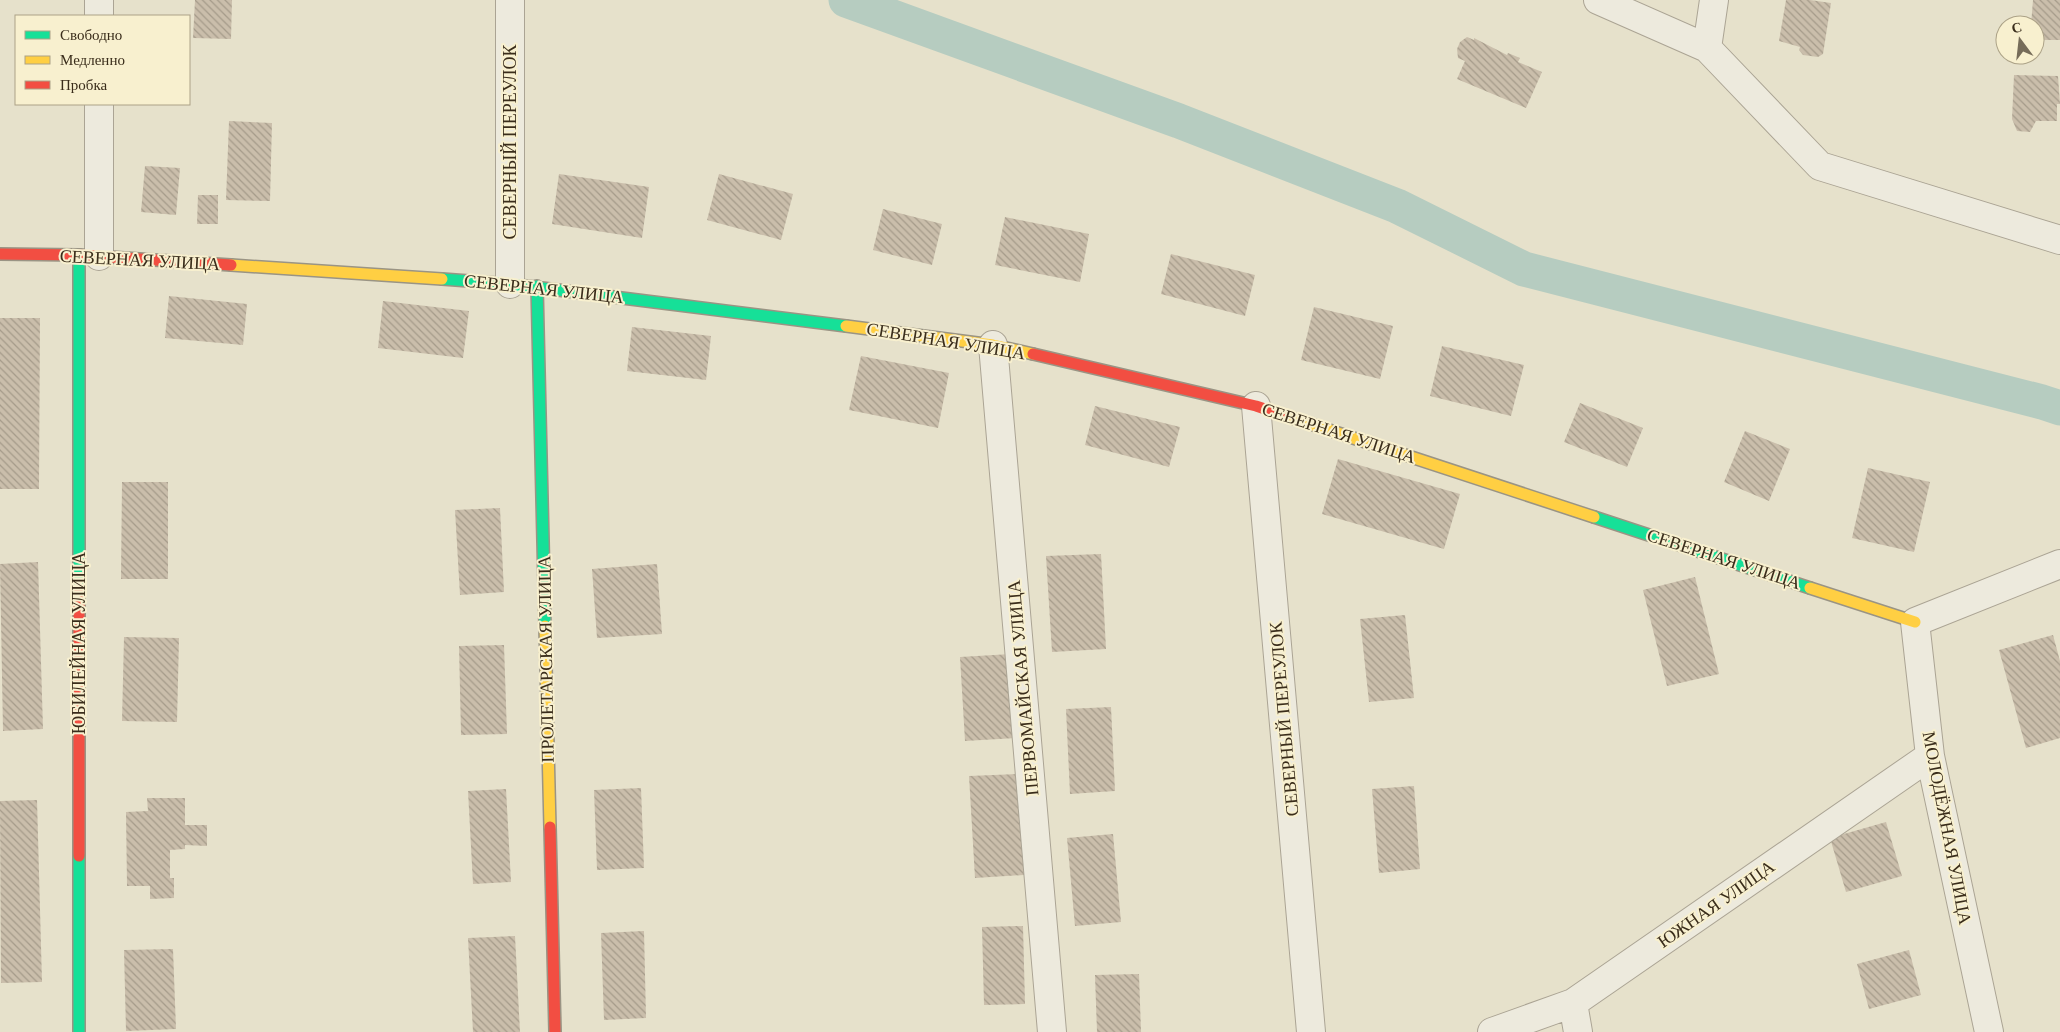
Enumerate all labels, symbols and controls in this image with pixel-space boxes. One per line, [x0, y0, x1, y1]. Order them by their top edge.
legend [15, 15, 190, 105]
north arrow [1995, 15, 2045, 65]
text: С [2010, 19, 2024, 36]
text: Свободно [60, 27, 122, 43]
street label: СЕВЕРНЫЙ ПЕРЕУЛОК [500, 43, 520, 240]
text: Медленно [60, 52, 125, 68]
text: Пробка [60, 77, 108, 93]
street label: СЕВЕРНАЯ УЛИЦА [59, 246, 221, 274]
street label: СЕВЕРНАЯ УЛИЦА [463, 271, 625, 307]
street label: СЕВЕРНАЯ УЛИЦА [865, 319, 1027, 363]
street label: СЕВЕРНАЯ УЛИЦА [1260, 399, 1418, 467]
street label: СЕВЕРНАЯ УЛИЦА [1645, 525, 1803, 593]
street label: ЮБИЛЕЙНАЯ УЛИЦА [69, 552, 89, 734]
street label: ПРОЛЕТАРСКАЯ УЛИЦА [534, 555, 558, 763]
street label: ПЕРВОМАЙСКАЯ УЛИЦА [1004, 579, 1042, 797]
street label: СЕВЕРНЫЙ ПЕРЕУЛОК [1265, 620, 1302, 817]
street label: МОЛОДЁЖНАЯ УЛИЦА [1918, 730, 1976, 926]
street label: ЮЖНАЯ УЛИЦА [1654, 856, 1778, 952]

